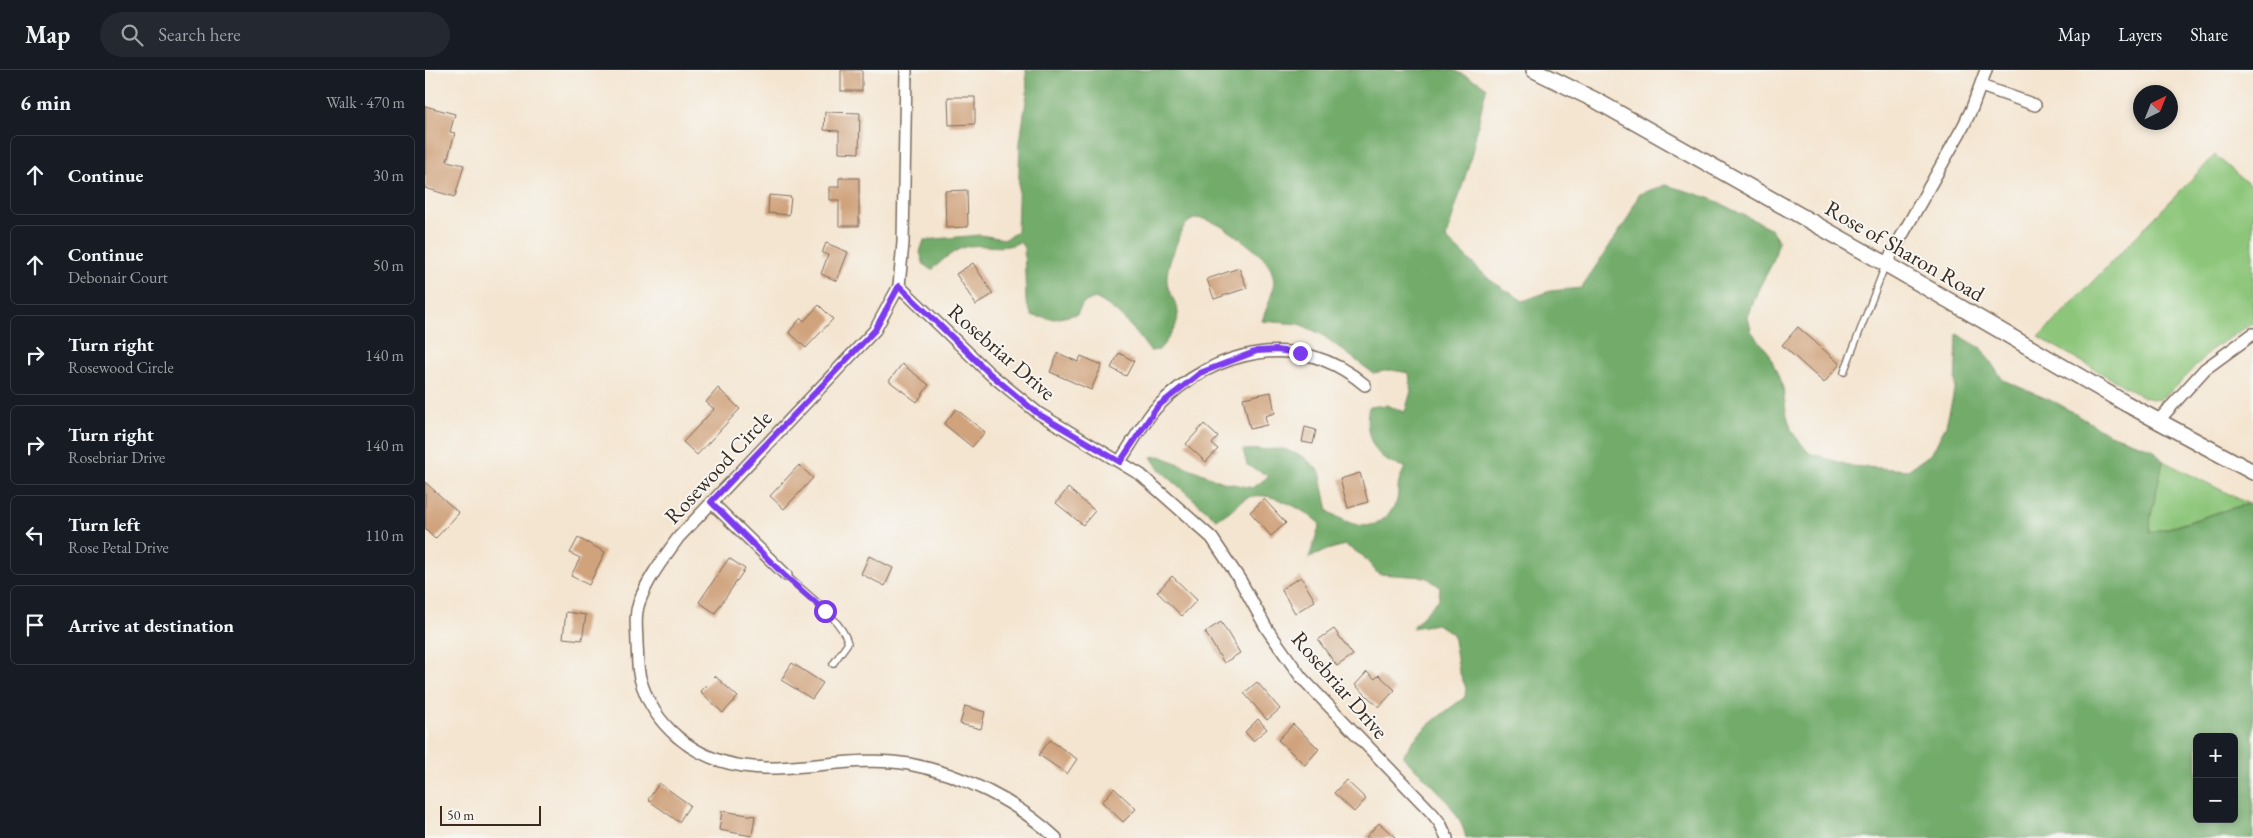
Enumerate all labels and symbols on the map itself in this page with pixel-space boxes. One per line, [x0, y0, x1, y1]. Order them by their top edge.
north arrow [2133, 85, 2178, 130]
street label: Rose of Sharon Road [1820, 194, 1991, 309]
street label: Rosebriar Drive [942, 297, 1062, 407]
route end [1289, 342, 1312, 365]
street label: Rosewood Circle [658, 404, 778, 530]
route start [814, 600, 837, 623]
street label: Rosebriar Drive [1285, 625, 1395, 745]
scale bar [440, 803, 541, 826]

